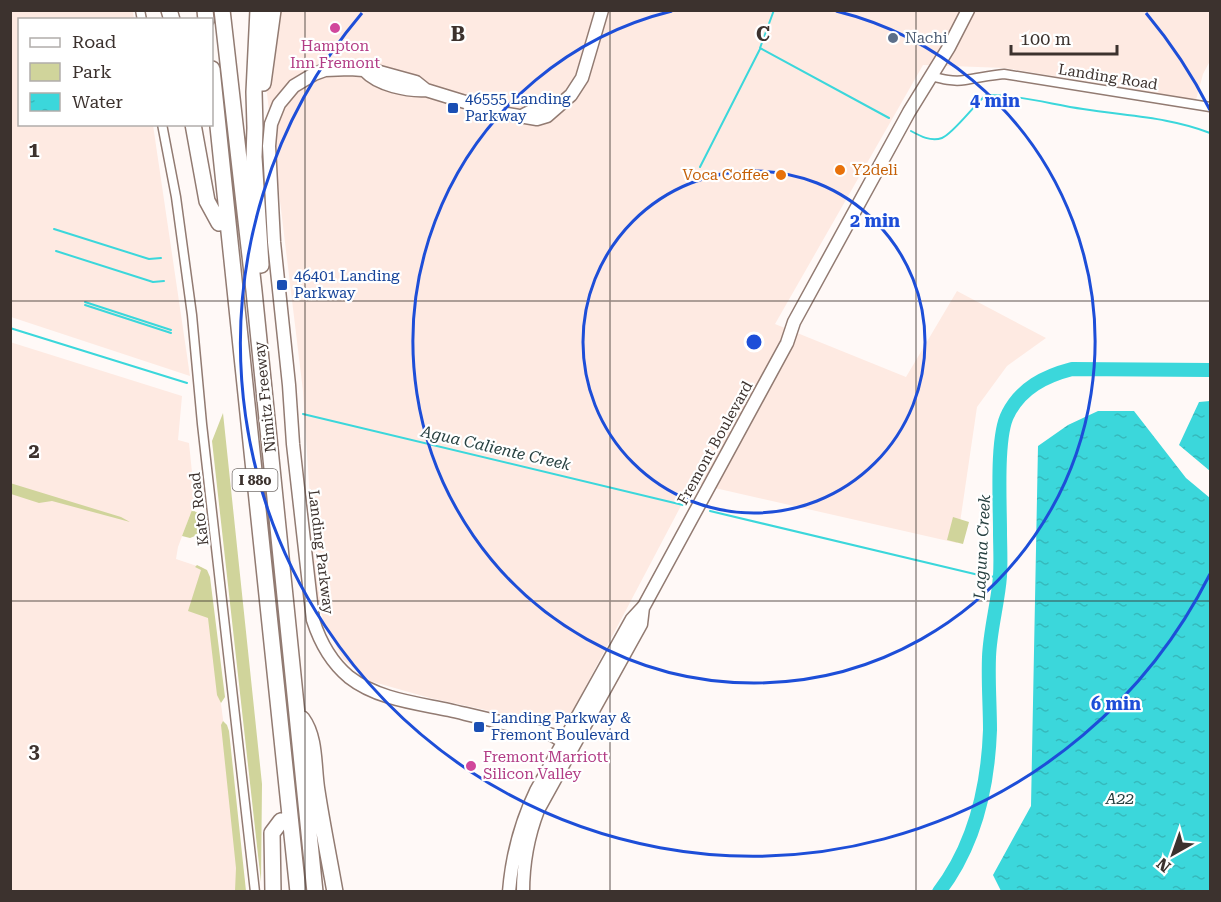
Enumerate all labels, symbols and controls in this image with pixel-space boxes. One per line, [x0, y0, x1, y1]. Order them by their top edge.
legend [18, 18, 213, 126]
scale bar [1011, 18, 1118, 56]
marker: Hampton Inn Fremont [328, 21, 342, 35]
text: B [451, 22, 465, 46]
text: C [756, 22, 770, 46]
text: 100 m [1020, 28, 1071, 49]
place label: Nachi [905, 29, 948, 47]
text: Road [72, 31, 117, 52]
marker: Nachi [886, 31, 900, 45]
place label: Hampton Inn Fremont [290, 37, 380, 72]
street label: Landing Road [1057, 60, 1159, 94]
text: Park [72, 61, 112, 82]
place label: 46555 Landing Parkway [465, 90, 571, 125]
text: 4 min [970, 90, 1020, 111]
text: Water [72, 91, 123, 112]
marker: 46555 Landing Parkway [446, 101, 460, 115]
text: 1 [28, 138, 40, 162]
place label: Y2deli [852, 161, 898, 179]
marker: Y2deli [833, 163, 847, 177]
place label: Voca Coffee [683, 166, 769, 184]
marker: Voca Coffee [774, 168, 788, 182]
text: 2 min [850, 210, 900, 231]
place label: 46401 Landing Parkway [294, 267, 400, 302]
marker: 46401 Landing Parkway [275, 278, 289, 292]
centre of rings [744, 332, 764, 352]
street label: Nimitz Freeway [250, 340, 280, 454]
street label: Fremont Boulevard [674, 378, 757, 508]
water label: Agua Caliente Creek [418, 421, 573, 475]
text: 2 [28, 439, 40, 463]
road number: I 880 [232, 469, 278, 491]
street label: Kato Road [186, 471, 212, 547]
street label: Landing Parkway [304, 489, 338, 615]
water label: Laguna Creek [970, 494, 994, 601]
text: 6 min [1091, 693, 1141, 714]
place label: Landing Parkway & Fremont Boulevard [491, 709, 631, 744]
marker: Landing Parkway & Fremont Boulevard [472, 720, 486, 734]
text: 3 [28, 739, 40, 763]
place label: Fremont Marriott Silicon Valley [483, 748, 608, 783]
marker: Fremont Marriott Silicon Valley [464, 759, 478, 773]
water label: A22 [1105, 789, 1134, 808]
north arrow [1143, 824, 1203, 884]
text: N [1153, 854, 1175, 876]

